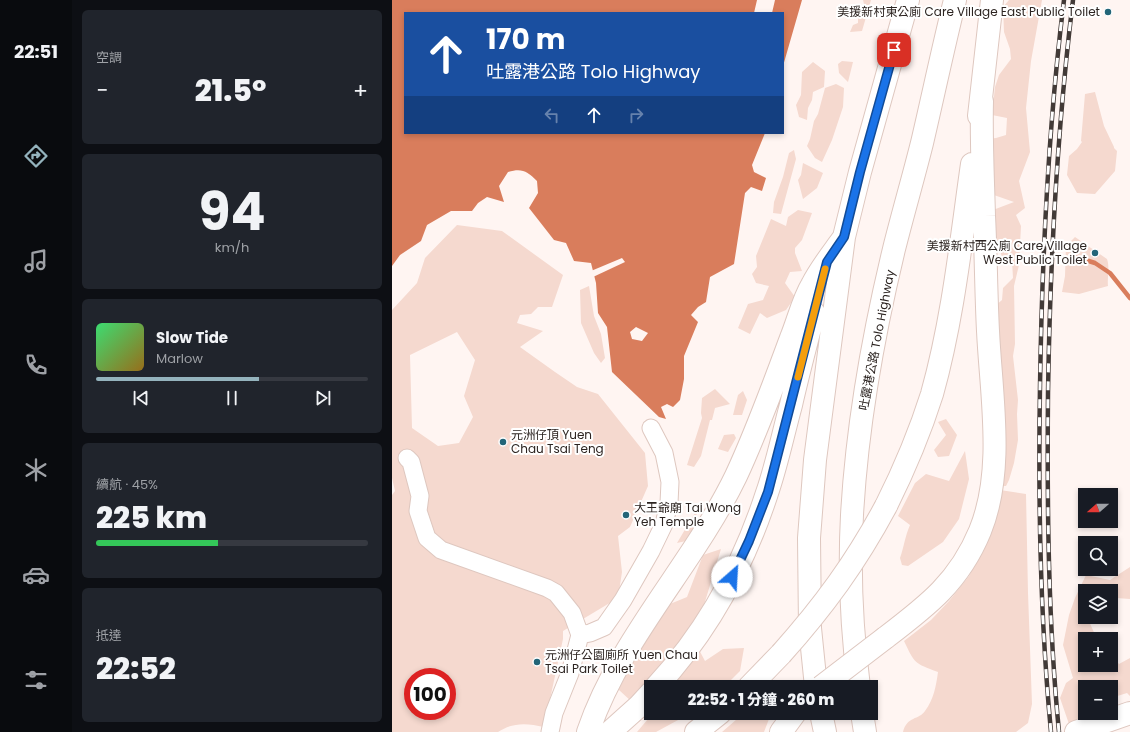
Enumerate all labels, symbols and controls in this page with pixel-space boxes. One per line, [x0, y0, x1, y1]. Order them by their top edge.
place label: 美援新村東公廁 Care Village East Public Toilet [837, 3, 1100, 20]
marker: 美援新村東公廁 Care Village East Public Toilet [1103, 7, 1113, 17]
text: 170 m [486, 20, 565, 59]
icon: ahead [420, 28, 472, 80]
pin [877, 33, 911, 67]
text: 22:51 [14, 39, 58, 64]
icon: arrive [883, 39, 905, 61]
text: 空調 [96, 48, 122, 67]
text: 吐露港公路 Tolo Highway [486, 59, 700, 84]
text: 21.5° [195, 69, 266, 112]
text: − [96, 75, 108, 106]
text: + [353, 75, 368, 106]
icon: left [541, 104, 563, 126]
icon: ahead [583, 104, 605, 126]
icon: right [625, 104, 647, 126]
icon: directions [22, 142, 50, 170]
text: 94 [198, 175, 266, 248]
place label: 美援新村西公廁 Care Village West Public Toilet [927, 237, 1087, 268]
text: km/h [215, 238, 249, 257]
icon: music [22, 247, 50, 275]
marker: 美援新村西公廁 Care Village West Public Toilet [1090, 248, 1100, 258]
street label: 吐露港公路 Tolo Highway [855, 268, 899, 412]
text: Slow Tide [156, 327, 228, 348]
text: Marlow [156, 349, 203, 368]
icon: phone [22, 351, 50, 379]
icon: previous [130, 387, 152, 409]
icon: pause [221, 387, 243, 409]
icon: next [312, 387, 334, 409]
place label: 元洲仔頂 Yuen Chau Tsai Teng [511, 426, 604, 457]
marker: 元洲仔頂 Yuen Chau Tsai Teng [498, 437, 508, 447]
icon: climate [22, 456, 50, 484]
text: 續航 · 45% [96, 475, 158, 494]
north arrow [1078, 488, 1118, 528]
map controls [1078, 488, 1118, 720]
text: 225 km [96, 496, 207, 539]
place label: 大王爺廟 Tai Wong Yeh Temple [634, 499, 741, 530]
marker: 大王爺廟 Tai Wong Yeh Temple [621, 510, 631, 520]
button: search [1078, 536, 1118, 576]
position arrow [711, 556, 753, 598]
icon: car [22, 561, 50, 589]
button: layers [1078, 584, 1118, 624]
text: 抵達 [96, 626, 122, 645]
button: + [1078, 632, 1118, 672]
place label: 元洲仔公園廁所 Yuen Chau Tsai Park Toilet [545, 646, 698, 677]
text: 22:52 [96, 647, 176, 690]
marker: 元洲仔公園廁所 Yuen Chau Tsai Park Toilet [532, 657, 542, 667]
icon: filters [22, 666, 50, 694]
speed limit sign: 100 [404, 668, 456, 720]
button: − [1078, 680, 1118, 720]
text: 22:52 · 1 分鐘 · 260 m [688, 689, 834, 710]

